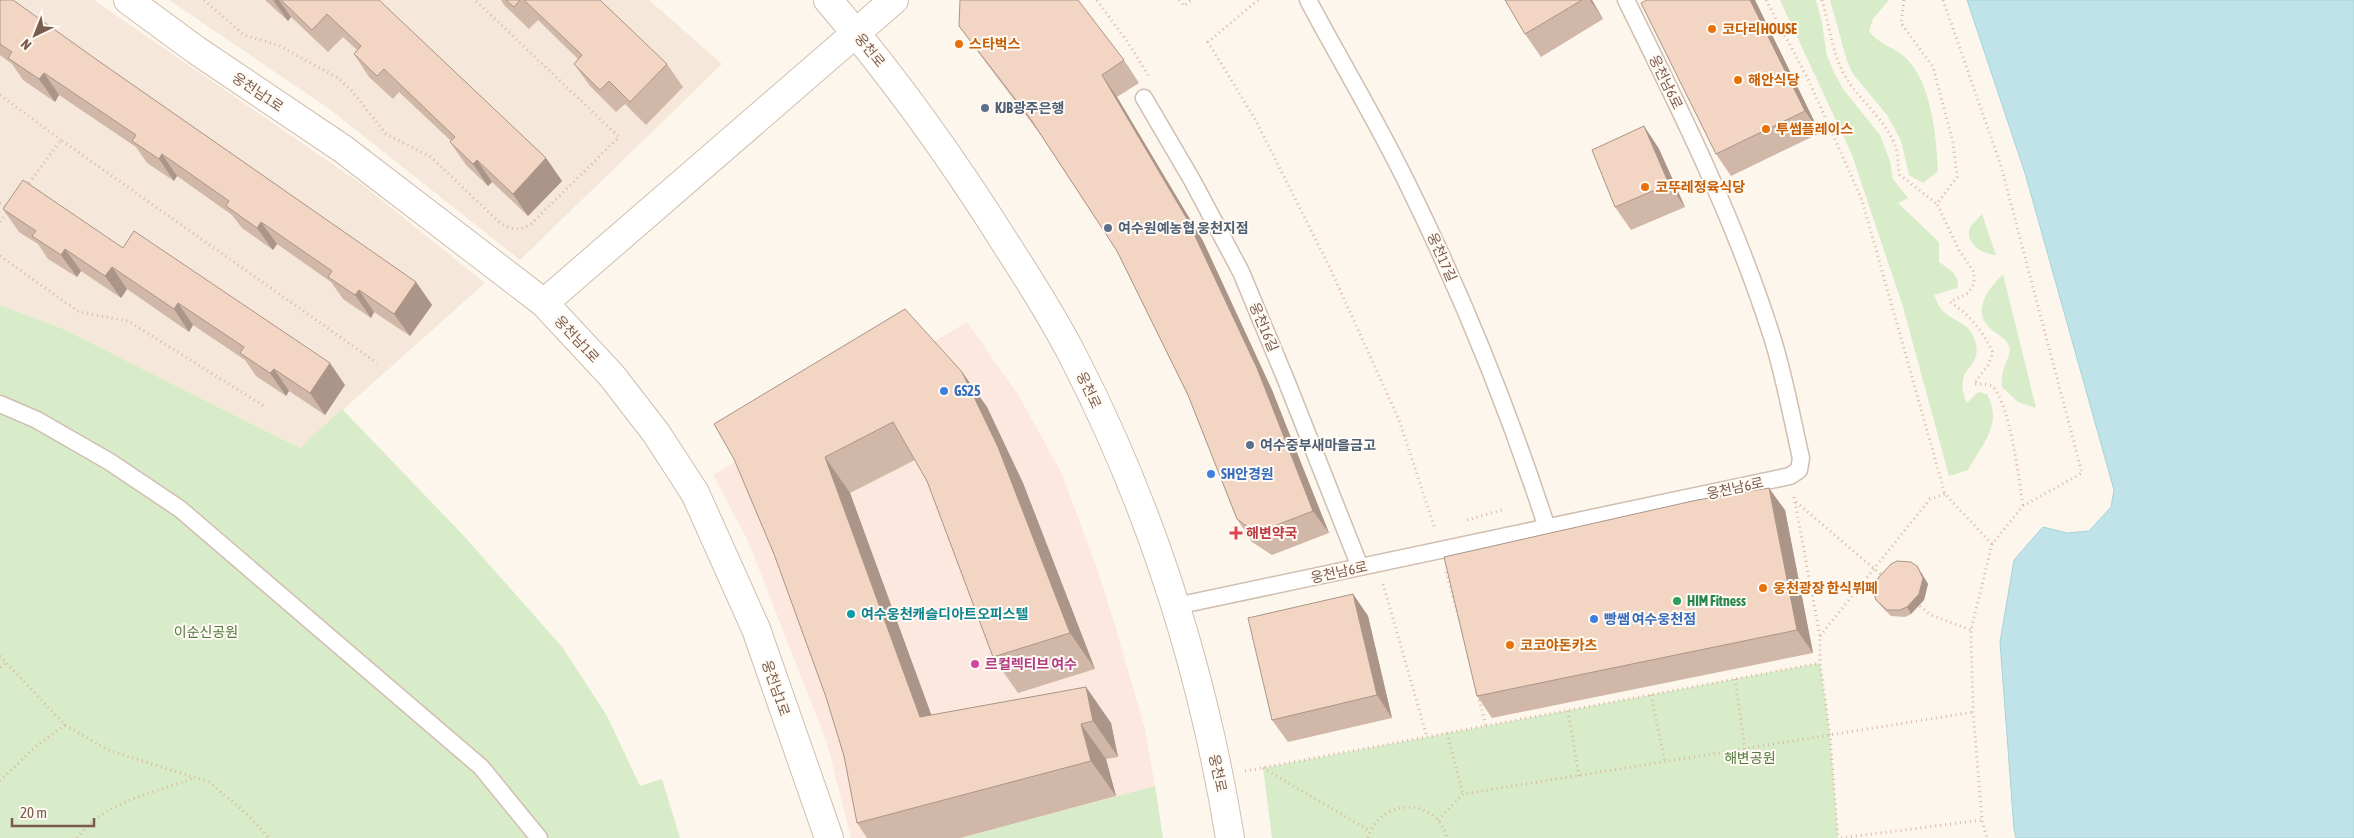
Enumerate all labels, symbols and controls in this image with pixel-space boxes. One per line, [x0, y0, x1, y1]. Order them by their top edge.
north arrow [10, 10, 60, 60]
place label: 코다리HOUSE [1722, 21, 1797, 37]
marker: 코다리HOUSE [1706, 23, 1718, 35]
street label: 웅천로 [852, 30, 888, 70]
text: N [18, 36, 35, 53]
place label: 스타벅스 [969, 36, 1021, 52]
marker: 스타벅스 [953, 38, 965, 50]
street label: 웅천남6로 [1646, 52, 1686, 112]
street label: 웅천남1로 [229, 69, 287, 115]
place label: 해안식당 [1748, 72, 1800, 88]
marker: 해안식당 [1732, 74, 1744, 86]
place label: KJB광주은행 [995, 100, 1065, 116]
marker: KJB광주은행 [979, 102, 991, 114]
place label: 투썸플레이스 [1776, 121, 1853, 137]
marker: 투썸플레이스 [1760, 123, 1772, 135]
place label: 코뚜레정육식당 [1655, 179, 1745, 195]
marker: 코뚜레정육식당 [1639, 181, 1651, 193]
place label: 여수원예농협 웅천지점 [1118, 220, 1249, 236]
marker: 여수원예농협 웅천지점 [1102, 222, 1114, 234]
street label: 웅천17길 [1424, 230, 1460, 284]
street label: 웅천16길 [1247, 300, 1281, 354]
street label: 웅천남1로 [551, 312, 603, 366]
street label: 웅천로 [1074, 369, 1104, 411]
place label: GS25 [954, 383, 981, 399]
marker: GS25 [938, 385, 950, 397]
place label: 여수중부새마을금고 [1260, 437, 1376, 453]
marker: 여수중부새마을금고 [1244, 439, 1256, 451]
place label: SH안경원 [1221, 466, 1274, 482]
marker: SH안경원 [1205, 468, 1217, 480]
street label: 웅천남6로 [1705, 474, 1765, 502]
place label: 해변약국 [1246, 525, 1298, 541]
marker: 해변약국 [1230, 527, 1242, 539]
street label: 웅천남6로 [1309, 558, 1369, 586]
place label: 웅천광장 한식뷔페 [1773, 580, 1878, 596]
marker: 웅천광장 한식뷔페 [1757, 582, 1769, 594]
place label: HIM Fitness [1687, 593, 1746, 609]
marker: HIM Fitness [1671, 595, 1683, 607]
place label: 여수웅천캐슬디아트오피스텔 [861, 606, 1029, 622]
marker: 여수웅천캐슬디아트오피스텔 [845, 608, 857, 620]
place label: 빵쌤 여수웅천점 [1604, 611, 1696, 627]
marker: 빵쌤 여수웅천점 [1588, 613, 1600, 625]
park label: 이순신공원 [174, 624, 238, 640]
place label: 코코야돈카츠 [1520, 637, 1597, 653]
marker: 코코야돈카츠 [1504, 639, 1516, 651]
place label: 르컬렉티브 여수 [985, 656, 1077, 672]
street label: 웅천남1로 [759, 658, 793, 718]
marker: 르컬렉티브 여수 [969, 658, 981, 670]
park label: 해변공원 [1724, 750, 1776, 766]
street label: 웅천로 [1206, 752, 1230, 794]
scale bar [12, 796, 95, 828]
text: 20 m [20, 804, 47, 821]

